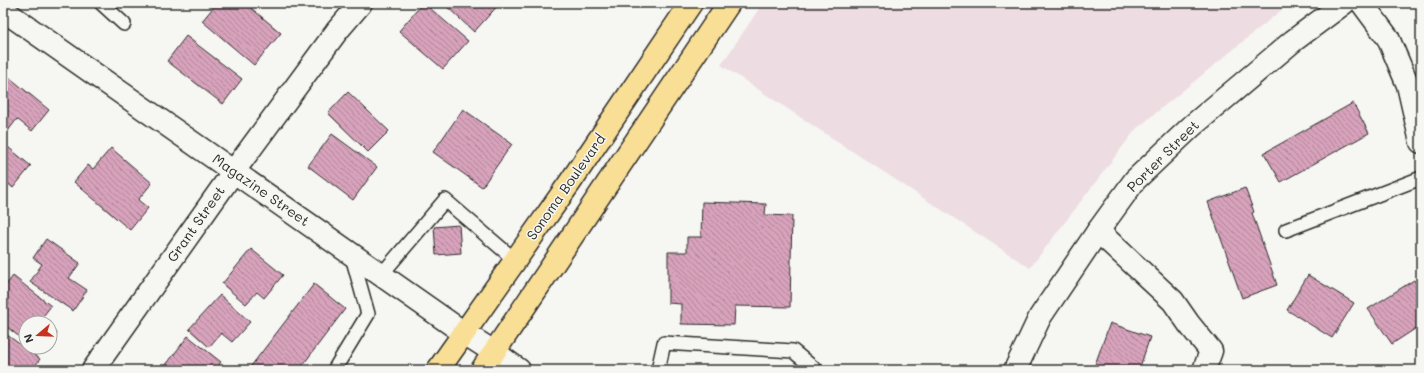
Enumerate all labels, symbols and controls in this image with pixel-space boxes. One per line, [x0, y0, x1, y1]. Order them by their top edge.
street label: Porter Street [1122, 115, 1203, 196]
street label: Sonoma Boulevard [522, 130, 609, 244]
street label: Magazine Street [209, 149, 314, 230]
street label: Grant Street [162, 182, 229, 266]
north arrow [18, 315, 58, 355]
text: N [20, 332, 37, 345]

